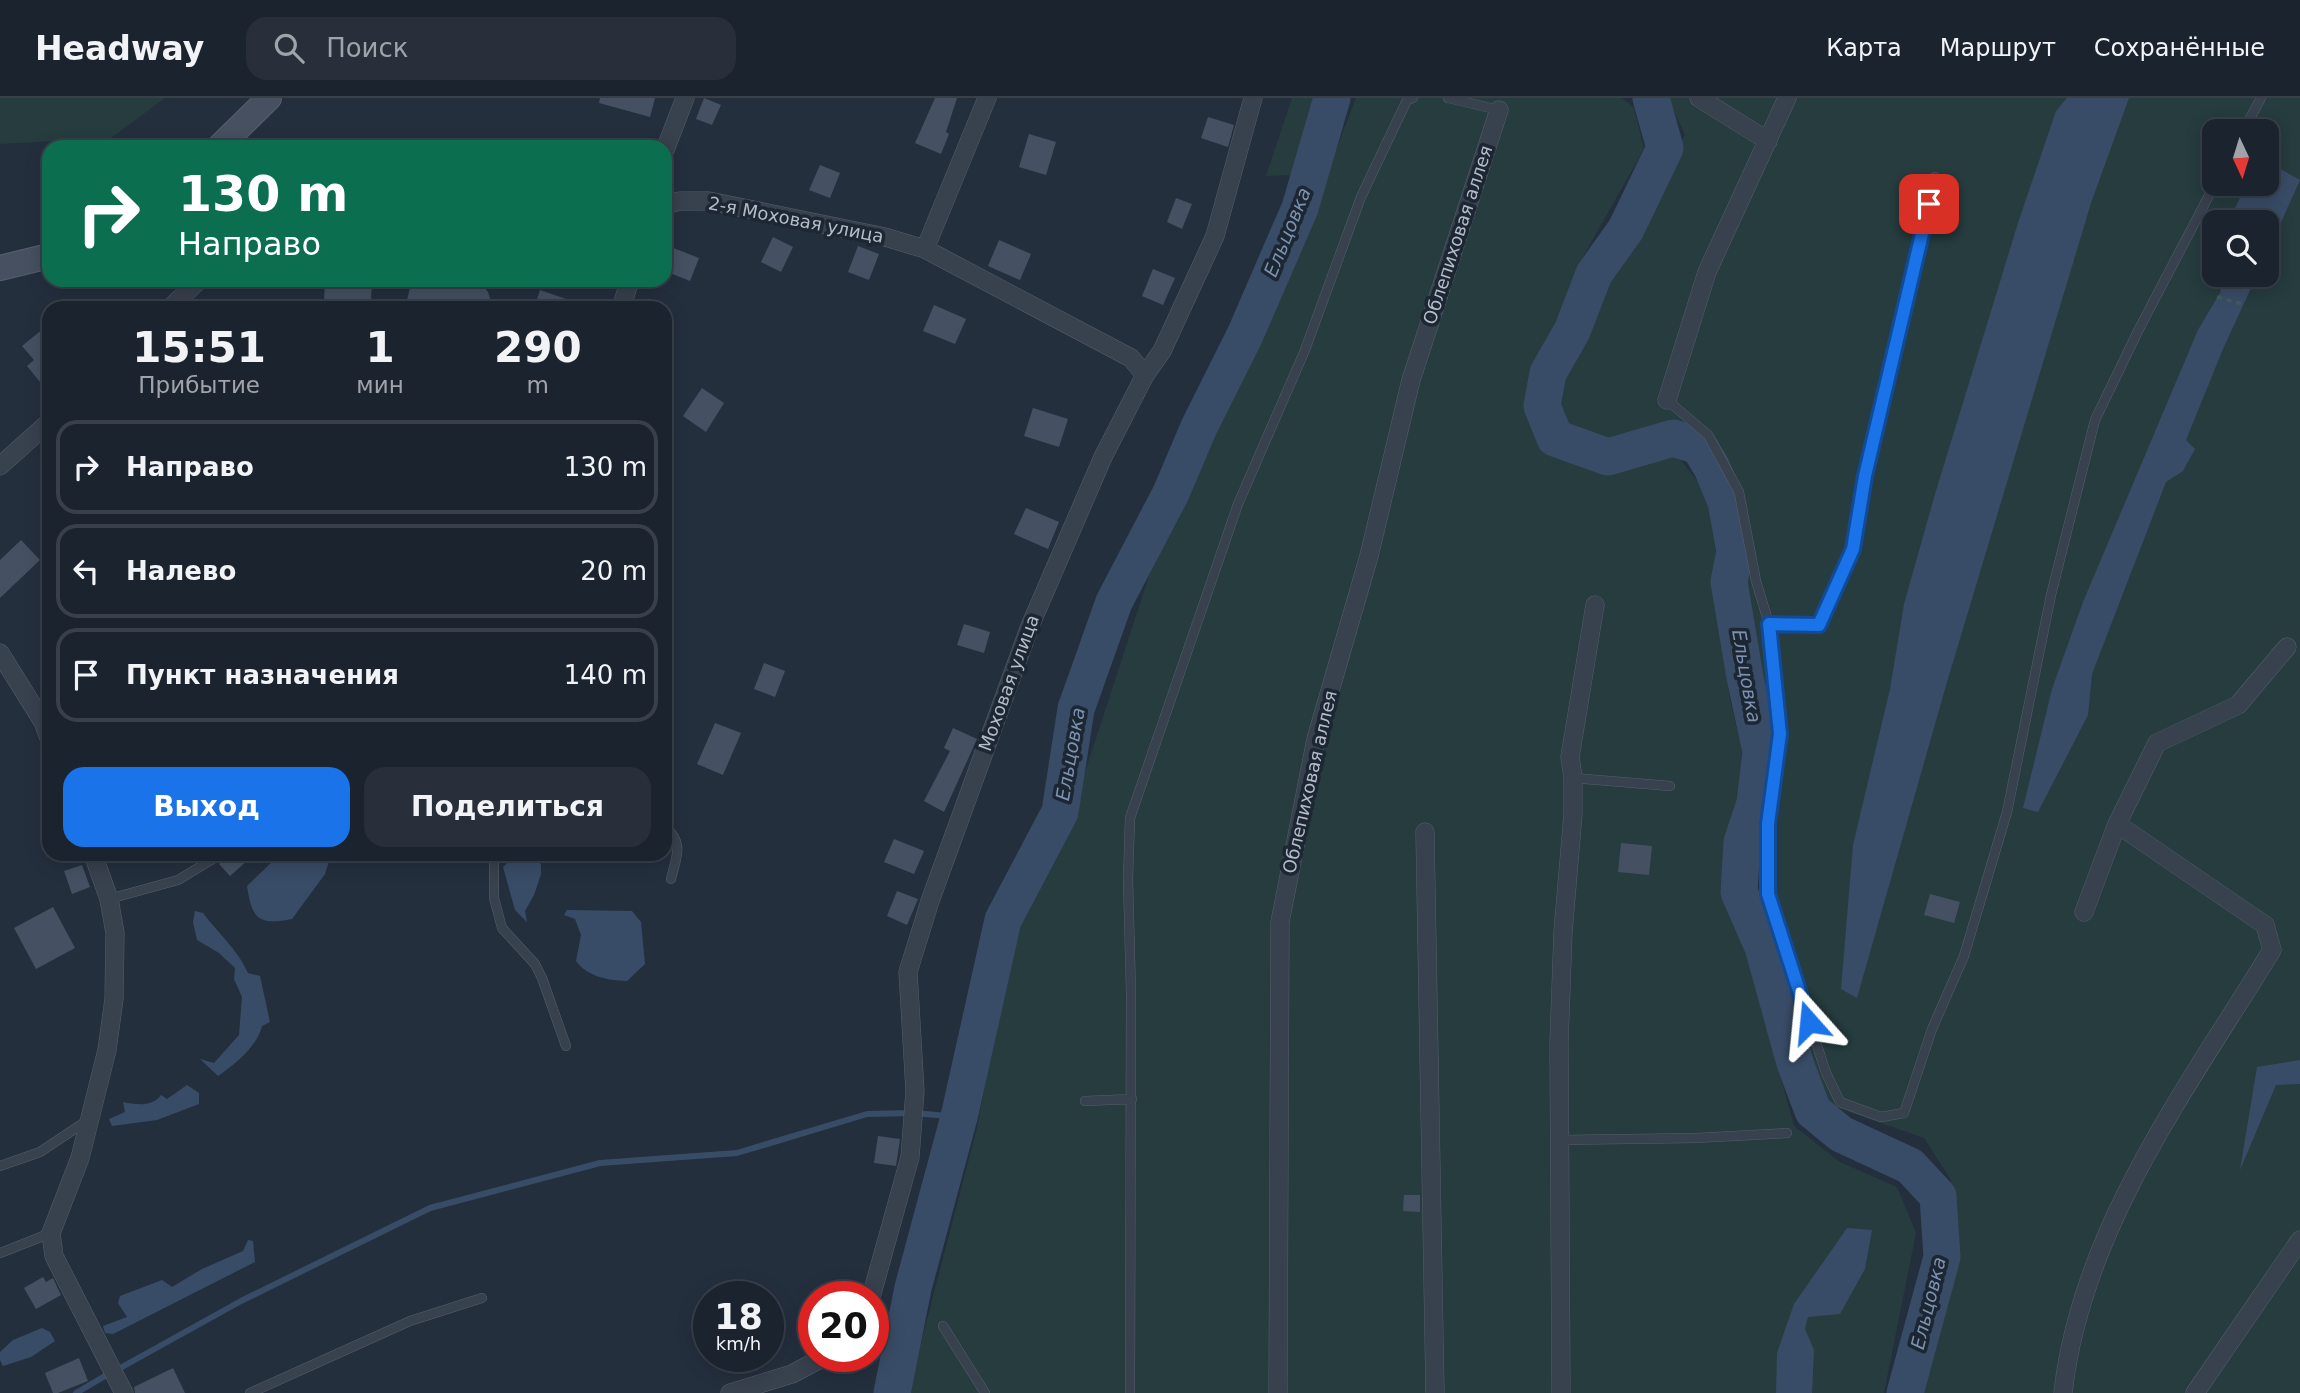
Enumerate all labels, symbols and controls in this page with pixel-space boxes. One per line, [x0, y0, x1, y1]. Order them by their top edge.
search box [246, 17, 736, 80]
text: Headway [35, 29, 204, 68]
icon: search [270, 29, 308, 67]
text: Поиск [326, 33, 409, 63]
text: Карта [1826, 34, 1902, 62]
text: Маршрут [1940, 34, 2056, 62]
text: Сохранённые [2094, 34, 2265, 62]
north arrow [2202, 119, 2278, 196]
map controls [2202, 119, 2279, 287]
street label: Облепиховая аллея [1419, 143, 1496, 327]
text: 130 m [178, 166, 348, 223]
icon: right [63, 168, 154, 259]
pin [1899, 174, 1959, 234]
water label: Ельцовка [1259, 184, 1315, 280]
icon: arrive [1910, 185, 1948, 223]
street label: 2-я Моховая улица [707, 192, 885, 247]
button: search [2202, 210, 2279, 287]
text: Направо [178, 225, 321, 263]
text: 15:51 [132, 323, 266, 372]
text: 1 [365, 323, 395, 372]
text: 290 [494, 323, 582, 372]
text: Прибытие [138, 372, 260, 398]
text: мин [356, 372, 404, 398]
text: m [527, 372, 549, 398]
icon: right [67, 448, 105, 486]
text: Направо [126, 452, 254, 482]
text: 130 m [564, 452, 647, 482]
icon: left [67, 552, 105, 590]
text: Налево [126, 556, 236, 586]
text: 20 m [580, 556, 647, 586]
street label: Моховая улица [974, 612, 1043, 754]
water label: Ельцовка [1728, 628, 1766, 724]
icon: arrive [67, 656, 105, 694]
text: Пункт назначения [126, 660, 399, 690]
text: 140 m [564, 660, 647, 690]
street label: Облепиховая аллея [1278, 688, 1341, 875]
water label: Ельцовка [1051, 706, 1089, 802]
button: Выход [63, 767, 350, 847]
button: Поделиться [364, 767, 651, 847]
position arrow [1772, 985, 1846, 1059]
water label: Ельцовка [1906, 1255, 1950, 1351]
speed limit sign: 20 [798, 1281, 889, 1372]
text: 18 [714, 1297, 763, 1337]
text: km/h [716, 1333, 761, 1354]

